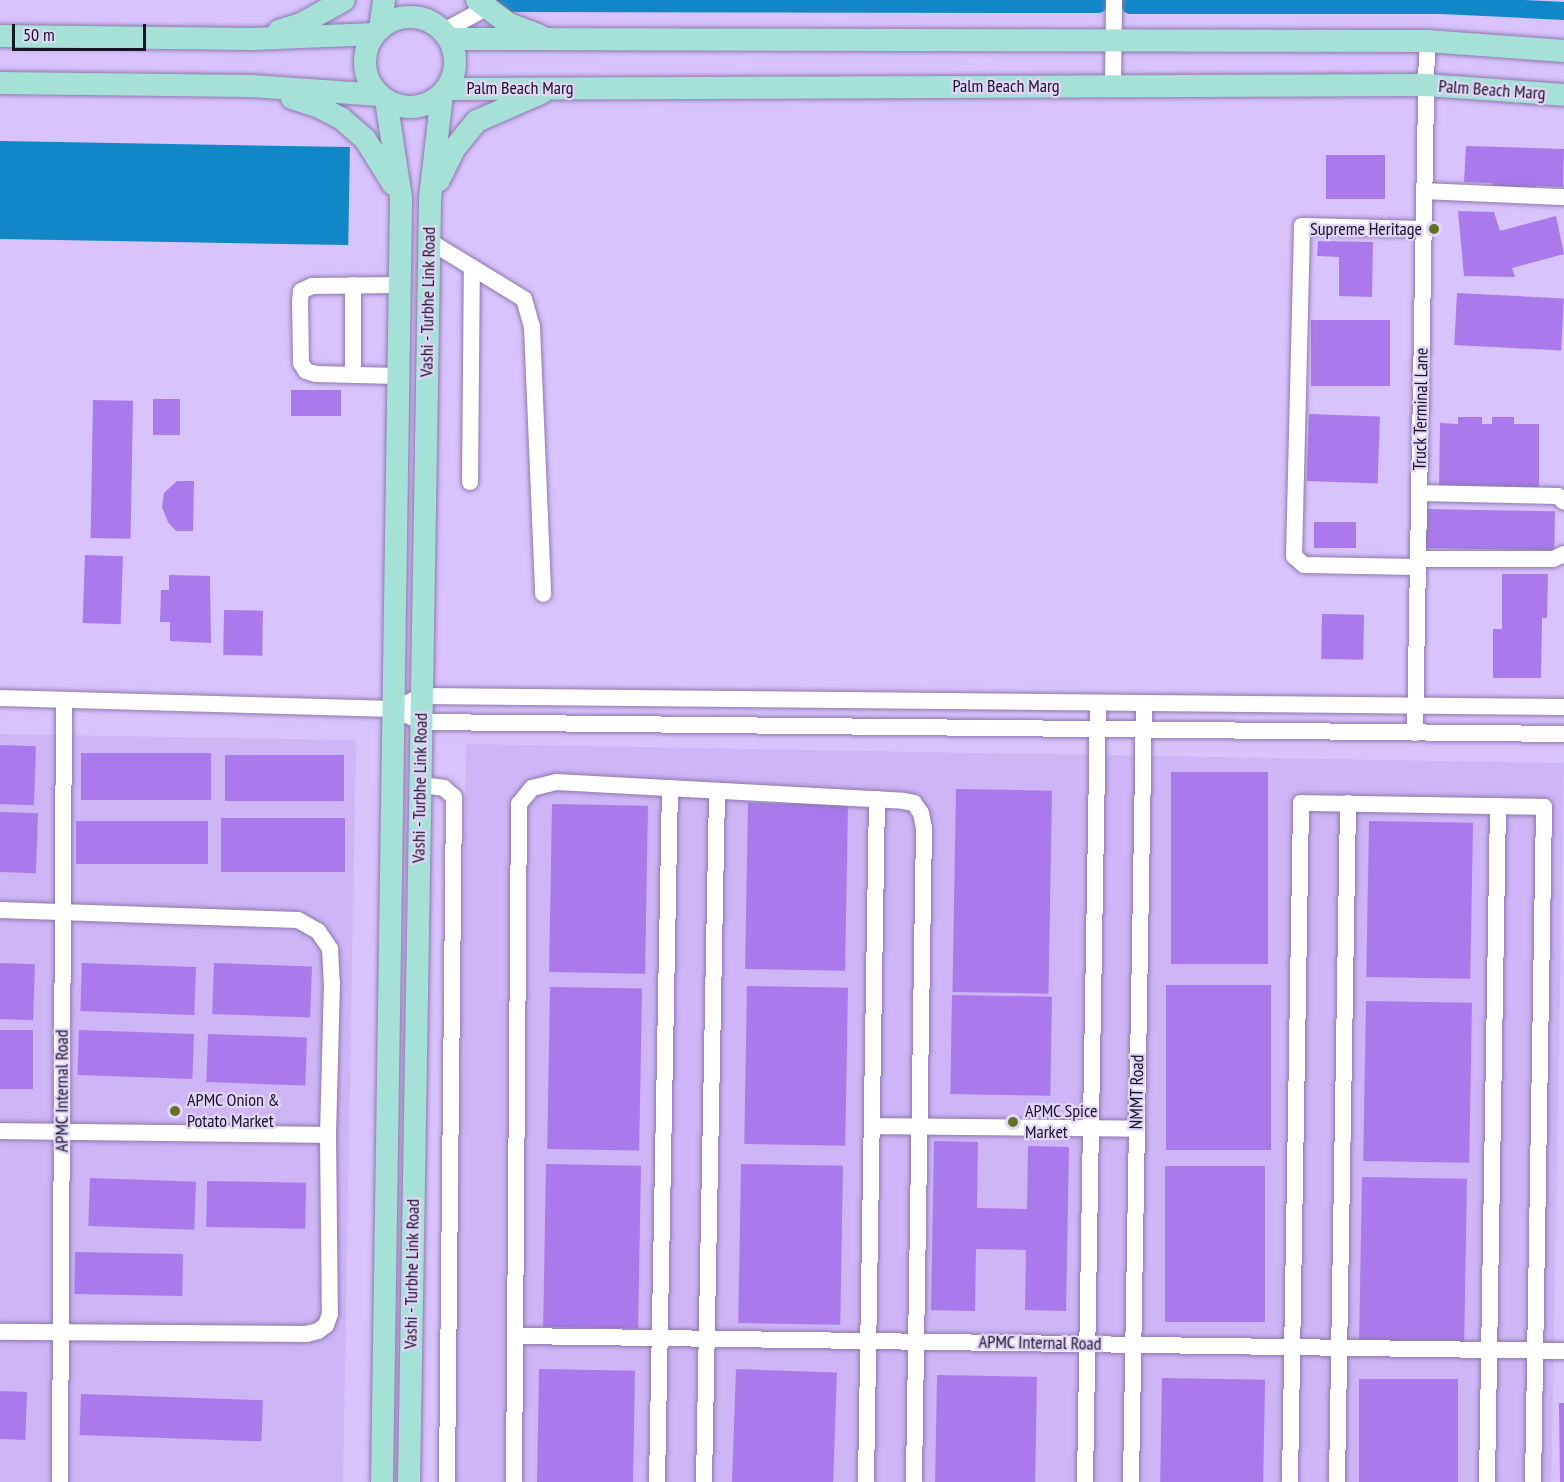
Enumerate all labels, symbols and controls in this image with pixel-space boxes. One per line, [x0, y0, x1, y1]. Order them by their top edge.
scale bar [15, 12, 148, 50]
text: 50 m [23, 23, 55, 46]
street label: Palm Beach Marg [952, 75, 1060, 97]
street label: Palm Beach Marg [1438, 75, 1546, 105]
street label: Palm Beach Marg [466, 77, 574, 99]
place label: Supreme Heritage [1310, 218, 1422, 240]
marker: Supreme Heritage [1427, 222, 1441, 236]
street label: Vashi - Turbhe Link Road [416, 226, 440, 378]
street label: Truck Terminal Lane [1409, 347, 1433, 471]
street label: Vashi - Turbhe Link Road [408, 712, 432, 864]
street label: APMC Internal Road [51, 1029, 73, 1153]
street label: NMMT Road [1126, 1054, 1148, 1130]
place label: APMC Onion & Potato Market [187, 1090, 280, 1132]
place label: APMC Spice Market [1025, 1101, 1098, 1144]
marker: APMC Onion & Potato Market [168, 1104, 182, 1118]
marker: APMC Spice Market [1006, 1115, 1020, 1129]
street label: Vashi - Turbhe Link Road [400, 1198, 424, 1350]
street label: APMC Internal Road [978, 1331, 1102, 1355]

